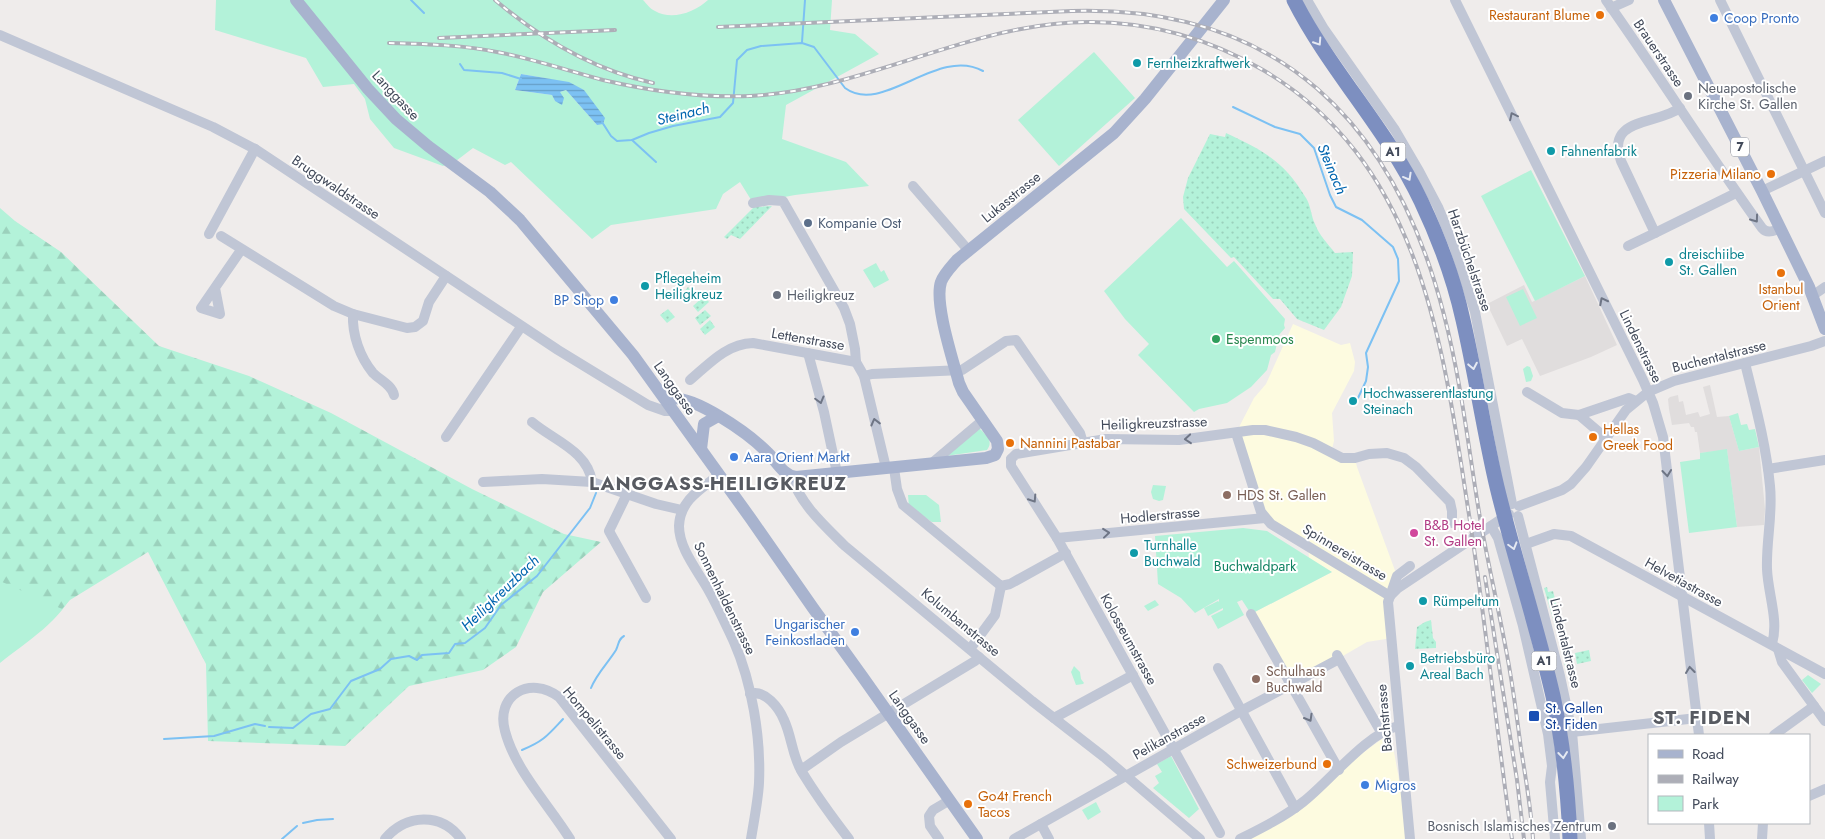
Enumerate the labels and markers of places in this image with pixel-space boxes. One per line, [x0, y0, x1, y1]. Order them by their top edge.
place label: Restaurant Blume [1489, 5, 1590, 25]
place label: Coop Pronto [1724, 8, 1799, 28]
marker: Restaurant Blume [1594, 9, 1606, 21]
marker: Coop Pronto [1708, 12, 1720, 24]
place label: Fernheizkraftwerk [1147, 53, 1251, 73]
marker: Fernheizkraftwerk [1131, 57, 1143, 69]
place label: Neuapostolische Kirche St. Gallen [1698, 78, 1798, 114]
marker: Neuapostolische Kirche St. Gallen [1682, 90, 1694, 102]
place label: Fahnenfabrik [1561, 141, 1638, 161]
marker: Fahnenfabrik [1545, 145, 1557, 157]
place label: Pizzeria Milano [1670, 164, 1761, 184]
marker: Pizzeria Milano [1765, 168, 1777, 180]
place label: Kompanie Ost [818, 213, 902, 233]
marker: Kompanie Ost [802, 217, 814, 229]
place label: dreischiibe St. Gallen [1679, 244, 1745, 280]
marker: dreischiibe St. Gallen [1663, 256, 1675, 268]
marker: Istanbul Orient [1775, 267, 1787, 279]
place label: Pflegeheim Heiligkreuz [655, 268, 723, 304]
place label: Istanbul Orient [1758, 279, 1804, 315]
marker: Pflegeheim Heiligkreuz [639, 280, 651, 292]
place label: Heiligkreuz [787, 285, 855, 305]
marker: Heiligkreuz [771, 289, 783, 301]
place label: BP Shop [554, 290, 604, 310]
marker: BP Shop [608, 294, 620, 306]
place label: Espenmoos [1226, 329, 1294, 349]
marker: Espenmoos [1210, 333, 1222, 345]
place label: Hochwasserentlastung Steinach [1363, 383, 1494, 419]
marker: Hochwasserentlastung Steinach [1347, 395, 1359, 407]
place label: Hellas Greek Food [1603, 419, 1673, 455]
marker: Hellas Greek Food [1587, 431, 1599, 443]
place label: Nannini Pastabar [1020, 433, 1121, 453]
marker: Nannini Pastabar [1004, 437, 1016, 449]
place label: Aara Orient Markt [744, 447, 850, 467]
marker: Aara Orient Markt [728, 451, 740, 463]
place label: HDS St. Gallen [1237, 485, 1326, 505]
marker: HDS St. Gallen [1221, 489, 1233, 501]
place label: B&B Hotel St. Gallen [1424, 515, 1485, 551]
marker: B&B Hotel St. Gallen [1408, 527, 1420, 539]
place label: Turnhalle Buchwald [1144, 535, 1201, 571]
marker: Turnhalle Buchwald [1128, 547, 1140, 559]
place label: Rümpeltum [1433, 591, 1499, 611]
marker: Rümpeltum [1417, 595, 1429, 607]
place label: Ungarischer Feinkostladen [765, 614, 845, 650]
marker: Ungarischer Feinkostladen [849, 626, 861, 638]
place label: Betriebsbüro Areal Bach [1420, 648, 1496, 684]
marker: Betriebsbüro Areal Bach [1404, 660, 1416, 672]
place label: Schulhaus Buchwald [1266, 661, 1326, 697]
marker: Schulhaus Buchwald [1250, 673, 1262, 685]
place label: St. Gallen St. Fiden [1545, 698, 1603, 734]
marker: St. Gallen St. Fiden [1527, 709, 1541, 723]
place label: Schweizerbund [1226, 754, 1317, 774]
marker: Schweizerbund [1321, 758, 1333, 770]
place label: Migros [1375, 775, 1416, 795]
marker: Migros [1359, 779, 1371, 791]
place label: Go4t French Tacos [978, 786, 1052, 822]
marker: Go4t French Tacos [962, 798, 974, 810]
place label: Bosnisch Islamisches Zentrum [1428, 816, 1602, 836]
marker: Bosnisch Islamisches Zentrum [1606, 820, 1618, 832]

